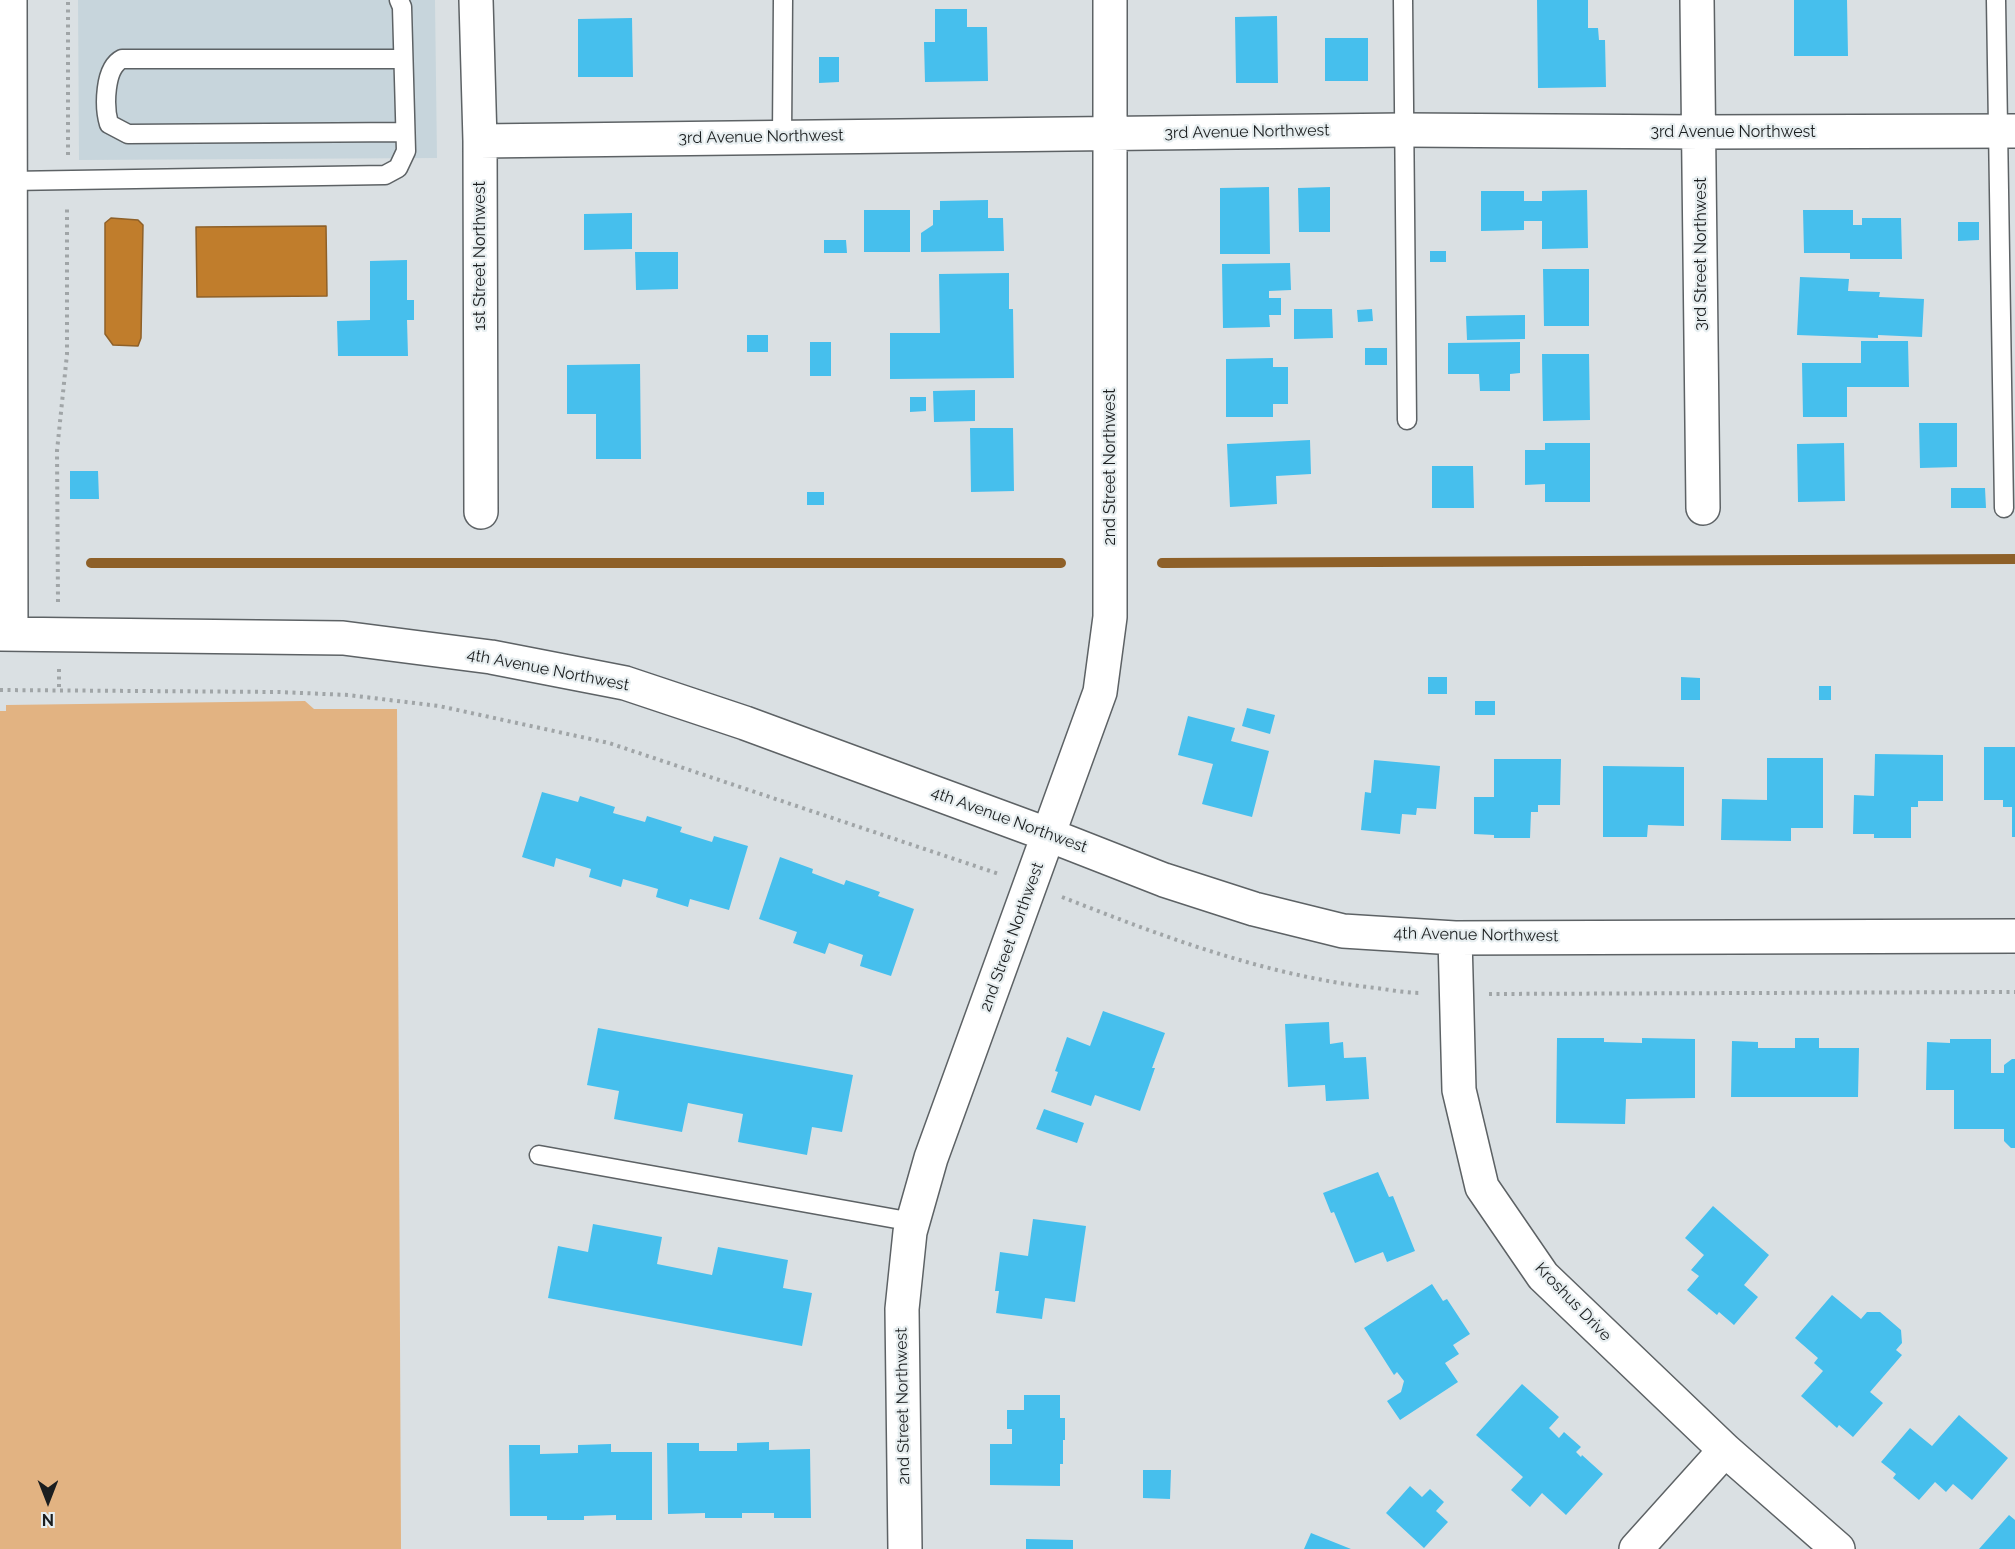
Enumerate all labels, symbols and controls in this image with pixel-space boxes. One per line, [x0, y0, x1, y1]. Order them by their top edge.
street label: 3rd Avenue Northwest [1164, 121, 1330, 143]
street label: 3rd Avenue Northwest [1650, 122, 1816, 142]
street label: 3rd Avenue Northwest [678, 126, 844, 148]
street label: 3rd Street Northwest [1691, 177, 1711, 331]
street label: 1st Street Northwest [470, 181, 490, 331]
street label: 2nd Street Northwest [1100, 388, 1120, 546]
street label: 4th Avenue Northwest [465, 645, 631, 695]
street label: 4th Avenue Northwest [928, 783, 1090, 857]
street label: 2nd Street Northwest [976, 860, 1048, 1014]
street label: 4th Avenue Northwest [1393, 924, 1559, 946]
street label: Kroshus Drive [1531, 1259, 1615, 1345]
street label: 2nd Street Northwest [892, 1327, 914, 1485]
north arrow [18, 1471, 78, 1531]
text: N [42, 1510, 54, 1529]

